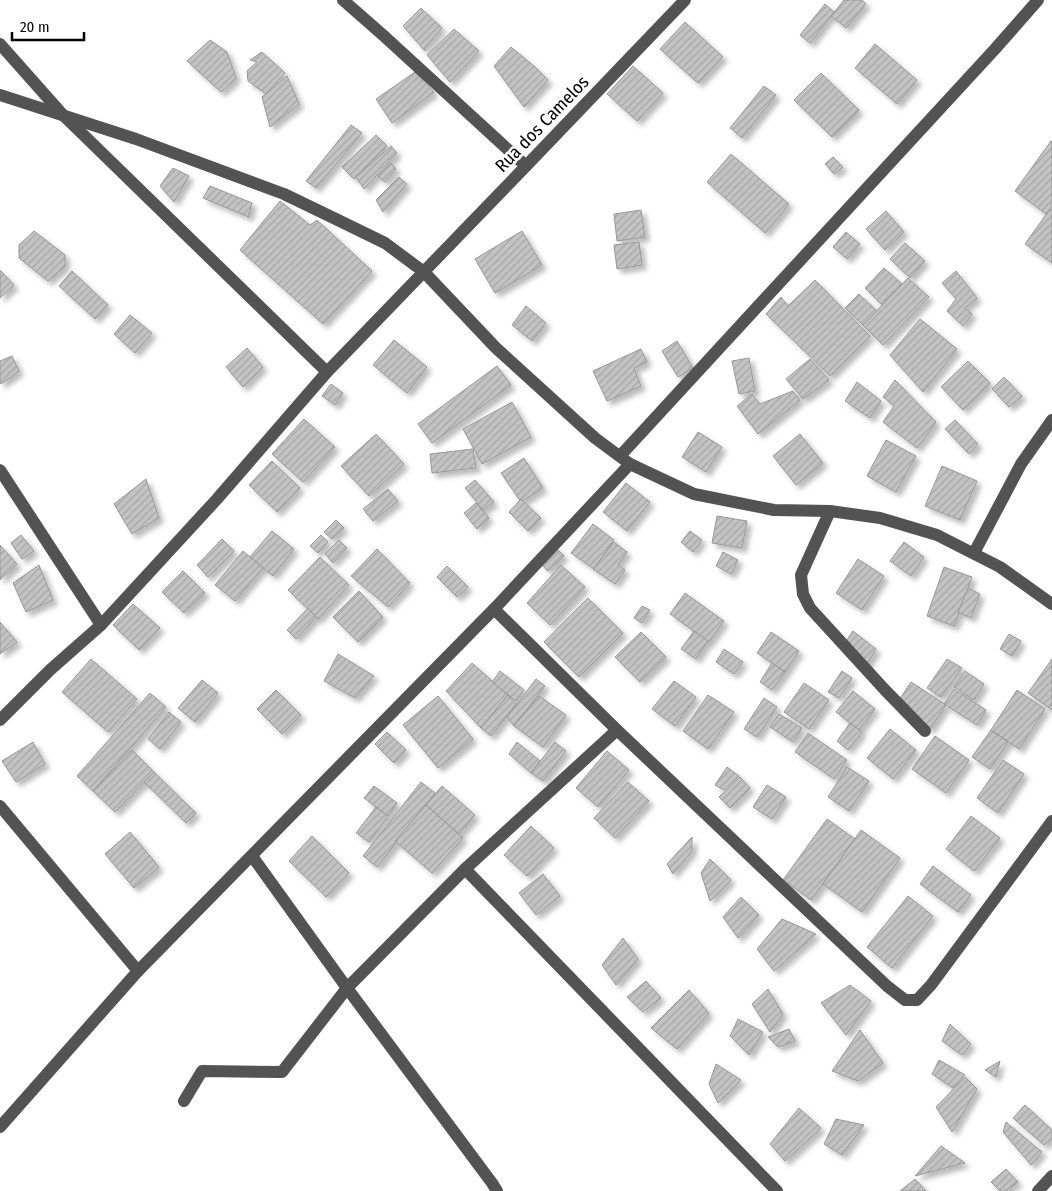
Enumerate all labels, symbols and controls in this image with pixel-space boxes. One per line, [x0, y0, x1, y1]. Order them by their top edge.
scale bar [12, 10, 85, 42]
text: 20 m [20, 18, 50, 36]
street label: Rua dos Camelos [490, 71, 594, 177]

